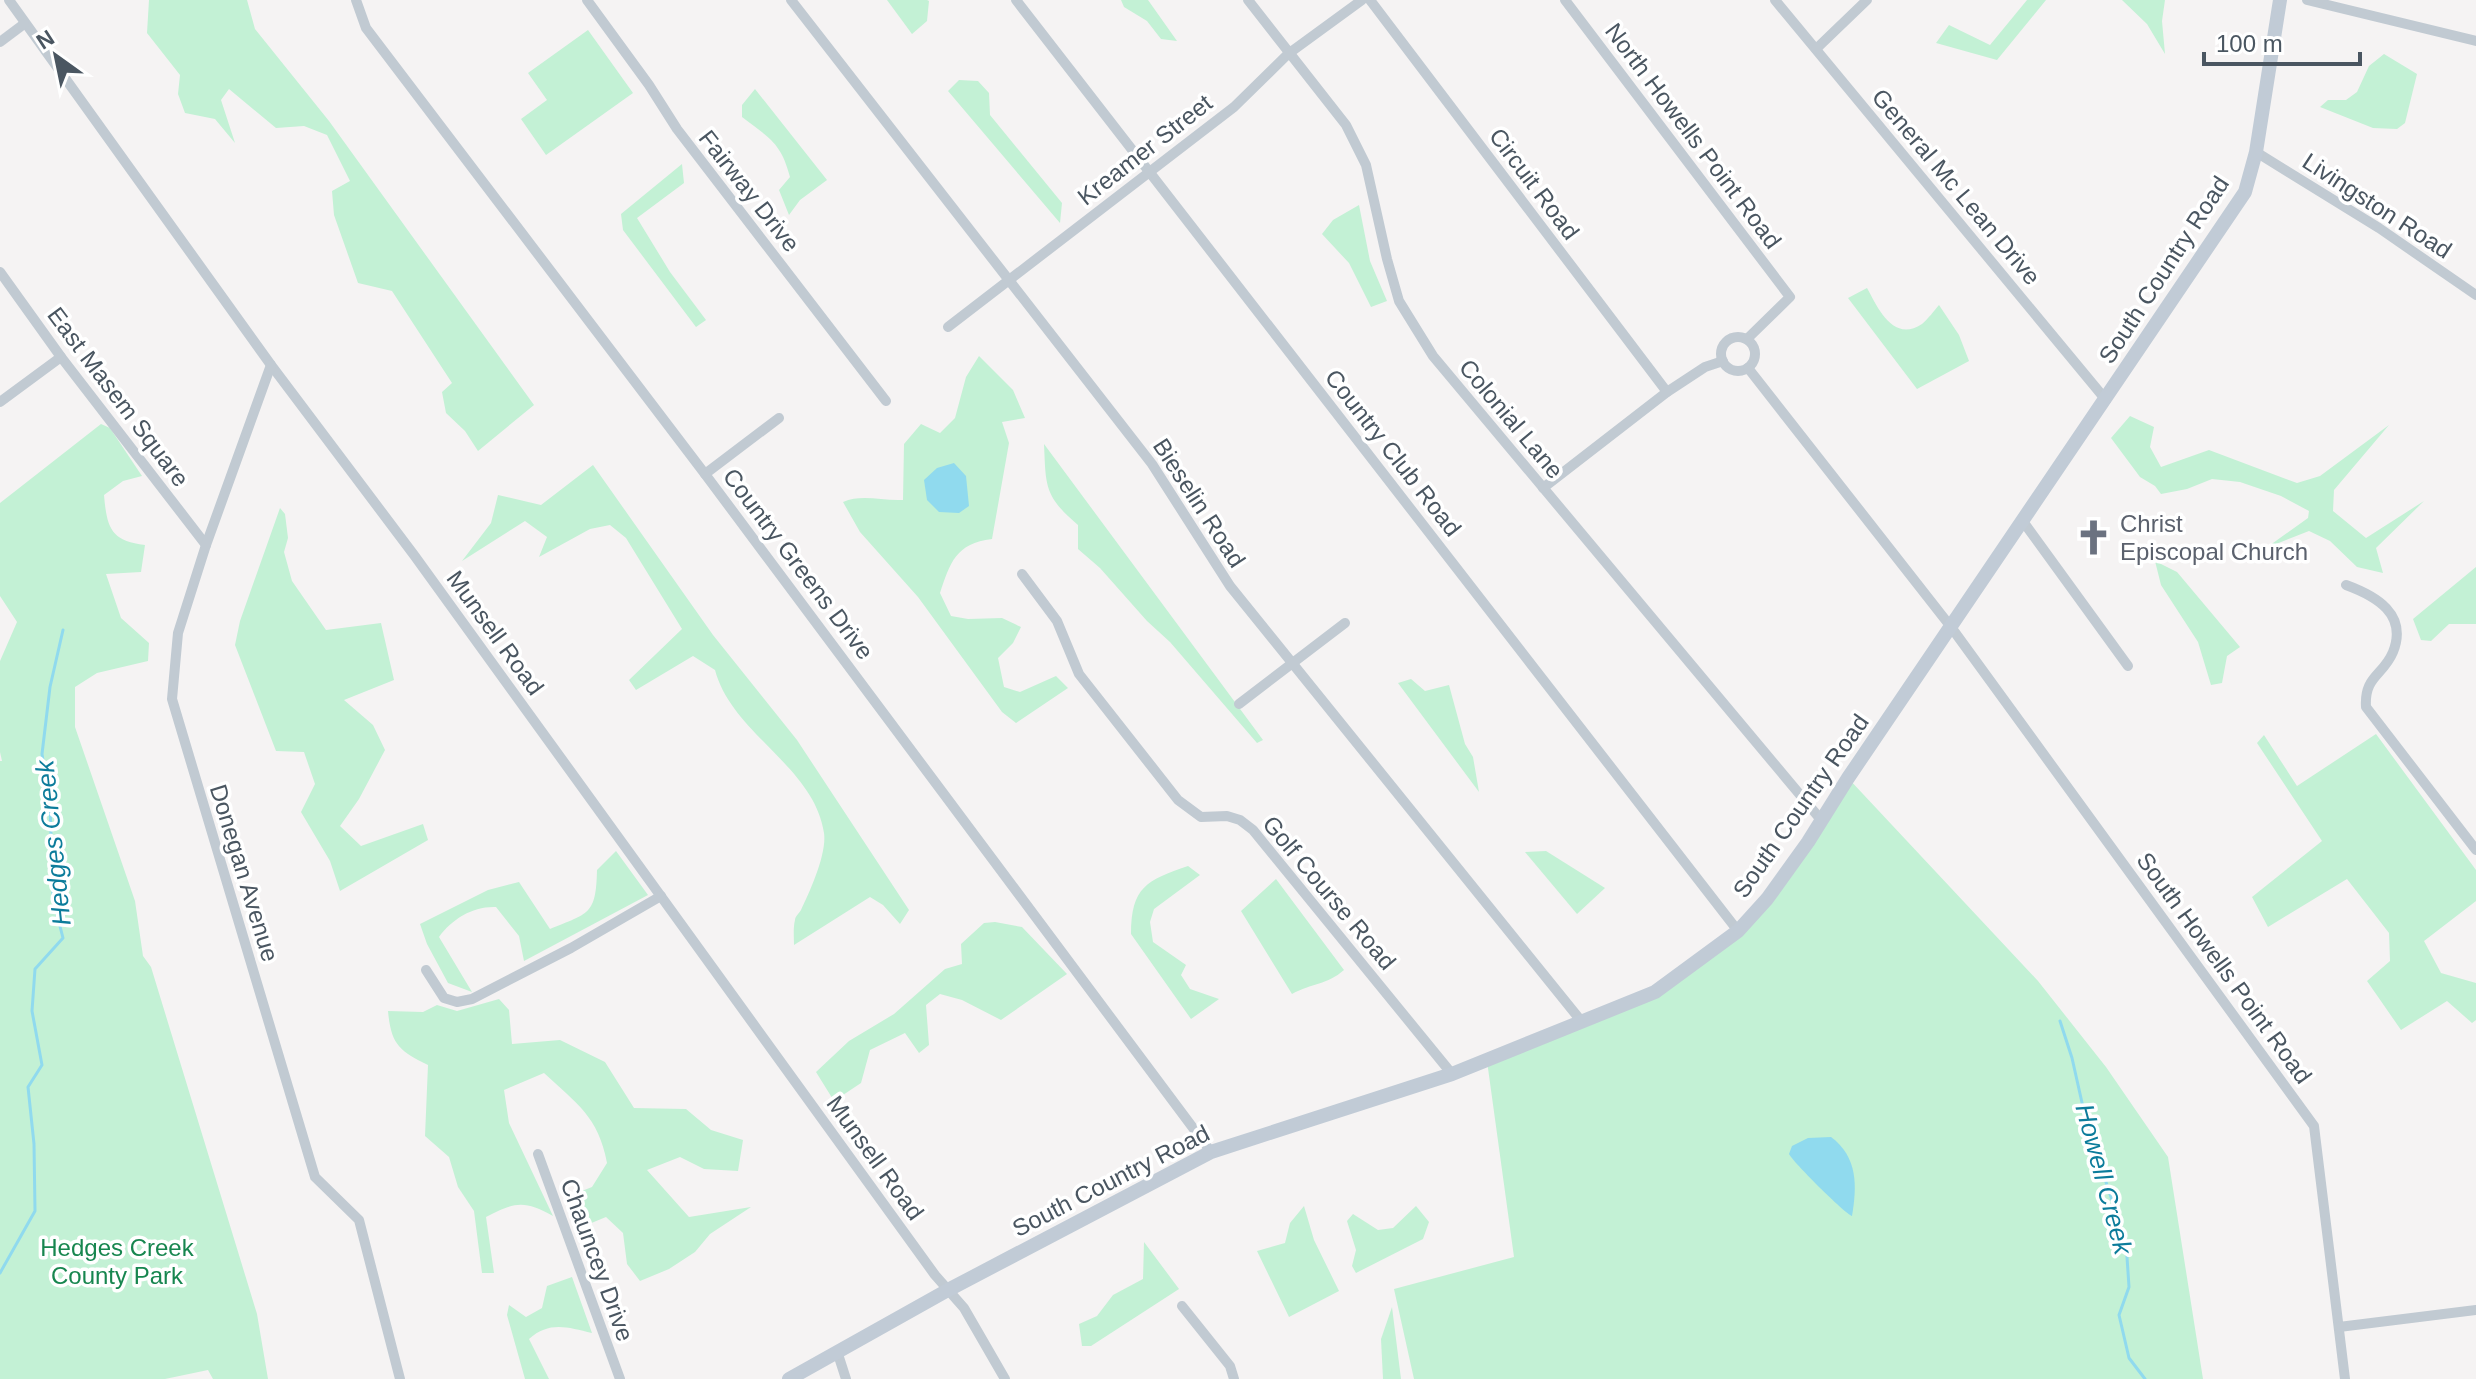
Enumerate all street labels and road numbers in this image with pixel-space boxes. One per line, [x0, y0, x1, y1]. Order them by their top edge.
street label: North Howells Point Road [1600, 18, 1787, 254]
street label: General Mc Lean Drive [1867, 83, 2046, 290]
street label: Kreamer Street [1072, 89, 1217, 210]
street label: Circuit Road [1484, 123, 1585, 245]
street label: Fairway Drive [694, 125, 805, 257]
street label: Livingston Road [2298, 147, 2457, 264]
street label: South Country Road [2093, 171, 2234, 368]
street label: East Masem Square [42, 302, 195, 492]
street label: Colonial Lane [1454, 354, 1569, 484]
street label: Country Club Road [1320, 364, 1467, 541]
street label: Bieselin Road [1148, 433, 1251, 572]
street label: Country Greens Drive [718, 463, 879, 664]
street label: Munsell Road [441, 565, 549, 700]
street label: South Country Road [1727, 709, 1874, 903]
street label: Donegan Avenue [205, 781, 284, 965]
street label: Golf Course Road [1257, 810, 1401, 975]
street label: South Howells Point Road [2132, 847, 2317, 1088]
street label: Munsell Road [821, 1090, 929, 1225]
street label: South Country Road [1008, 1119, 1214, 1242]
street label: Chauncey Drive [556, 1175, 639, 1345]

